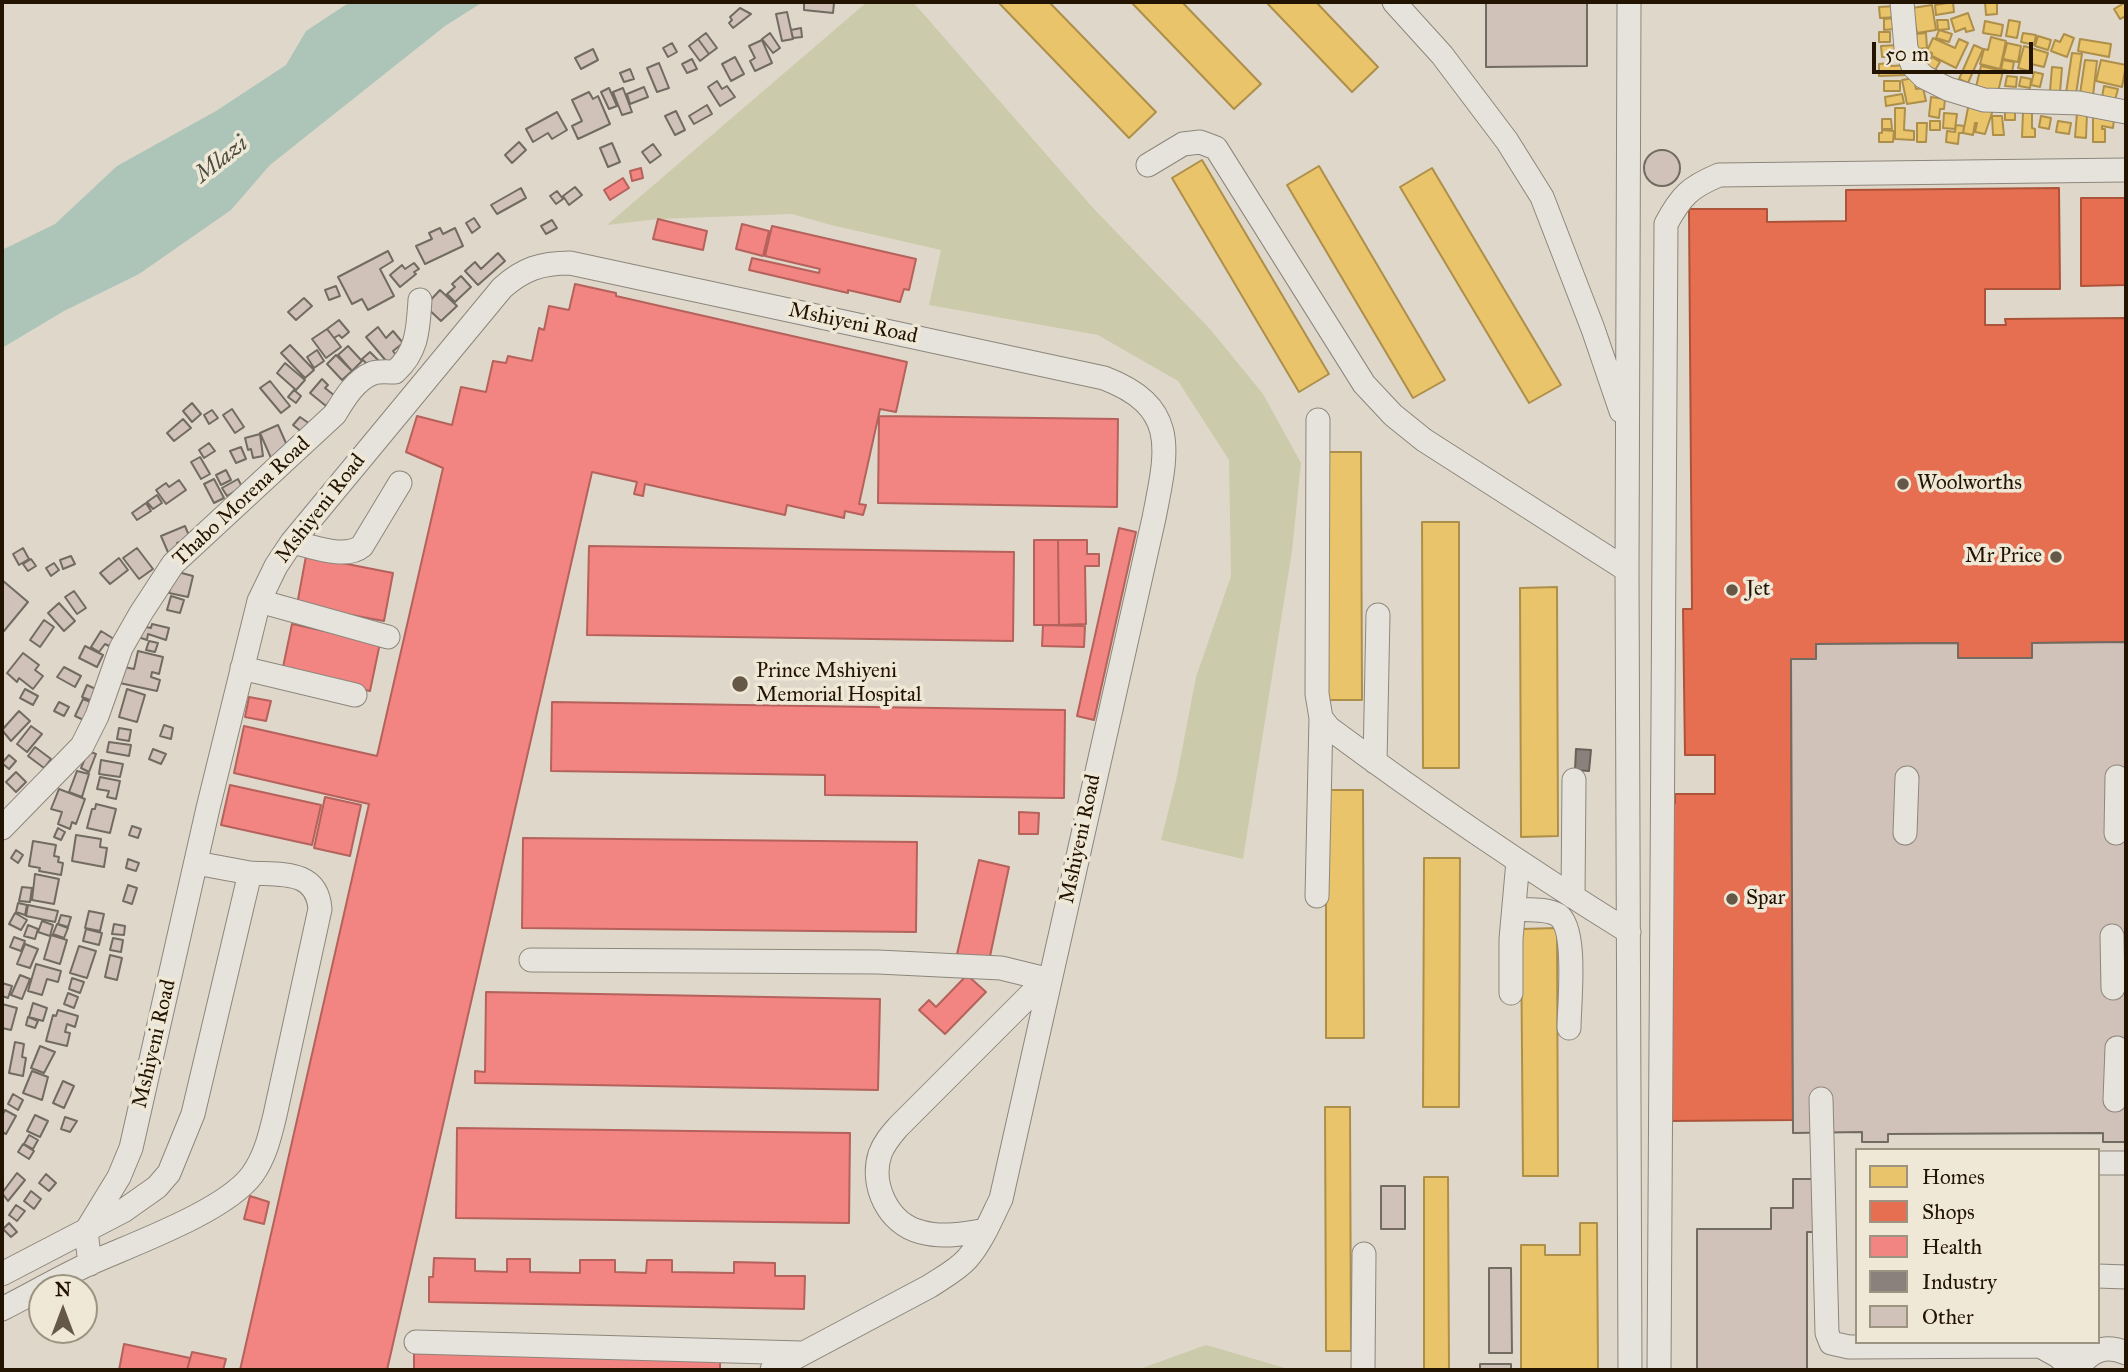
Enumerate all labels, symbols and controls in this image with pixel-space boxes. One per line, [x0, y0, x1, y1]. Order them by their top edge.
scale bar [1876, 28, 2037, 72]
text: 50 m [1885, 41, 1929, 67]
water label: Mlazi [190, 131, 254, 189]
street label: Mshiyeni Road [786, 298, 920, 350]
street label: Thabo Morena Road [168, 432, 316, 572]
street label: Mshiyeni Road [271, 450, 371, 568]
place label: Woolworths [1917, 471, 2022, 497]
marker: Woolworths [1895, 476, 1911, 492]
place label: Mr Price [1965, 544, 2042, 570]
marker: Mr Price [2048, 549, 2064, 565]
place label: Jet [1746, 577, 1770, 603]
marker: Jet [1724, 582, 1740, 598]
place label: Prince Mshiyeni Memorial Hospital [756, 659, 922, 709]
marker: Prince Mshiyeni Memorial Hospital [730, 674, 750, 694]
street label: Mshiyeni Road [1055, 772, 1107, 906]
place label: Spar [1746, 886, 1785, 912]
marker: Spar [1724, 891, 1740, 907]
street label: Mshiyeni Road [128, 977, 182, 1111]
legend [1855, 1148, 2100, 1344]
text: Homes [1922, 1164, 1985, 1190]
text: Shops [1922, 1199, 1975, 1225]
text: Health [1922, 1234, 1982, 1260]
text: Industry [1922, 1269, 1997, 1295]
north arrow [28, 1274, 98, 1344]
text: N [55, 1278, 71, 1301]
text: Other [1922, 1304, 1974, 1330]

